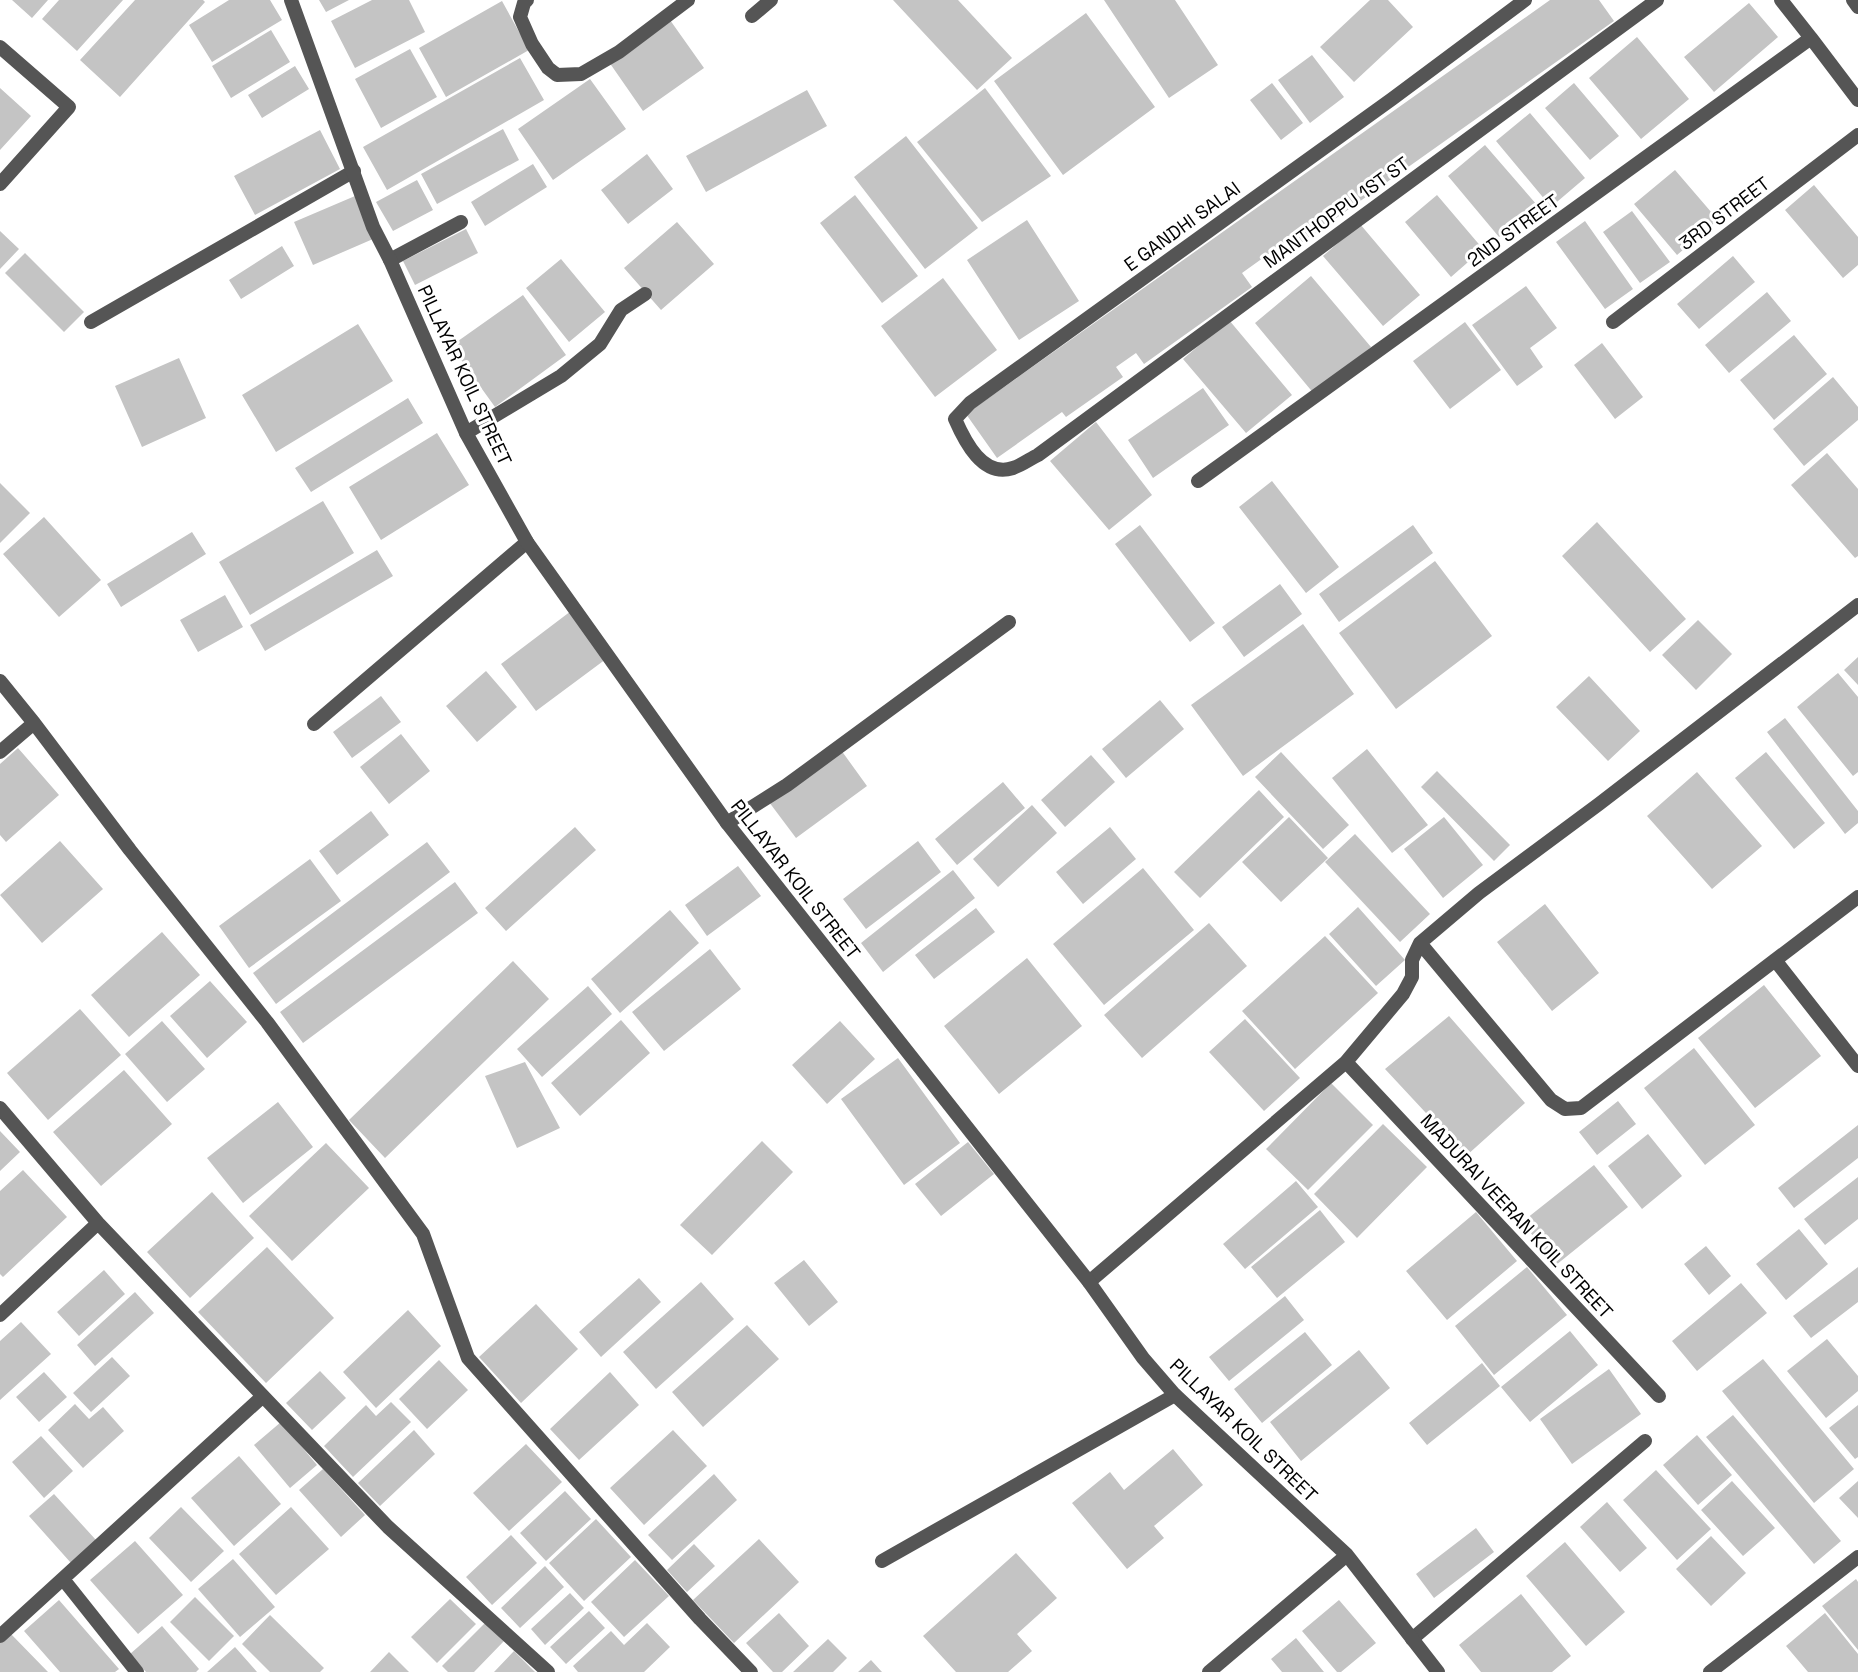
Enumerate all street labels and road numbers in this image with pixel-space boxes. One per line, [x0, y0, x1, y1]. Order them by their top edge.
street label: MANTHOPPU 1ST ST [1258, 151, 1414, 274]
street label: 3RD STREET [1674, 171, 1775, 256]
street label: E GANDHI SALAI [1119, 176, 1245, 277]
street label: 2ND STREET [1462, 188, 1564, 272]
street label: PILLAYAR KOIL STREET [412, 281, 517, 469]
street label: PILLAYAR KOIL STREET [725, 794, 866, 964]
street label: MADURAI VEERAN KOIL STREET [1415, 1109, 1618, 1324]
street label: PILLAYAR KOIL STREET [1164, 1353, 1323, 1508]

